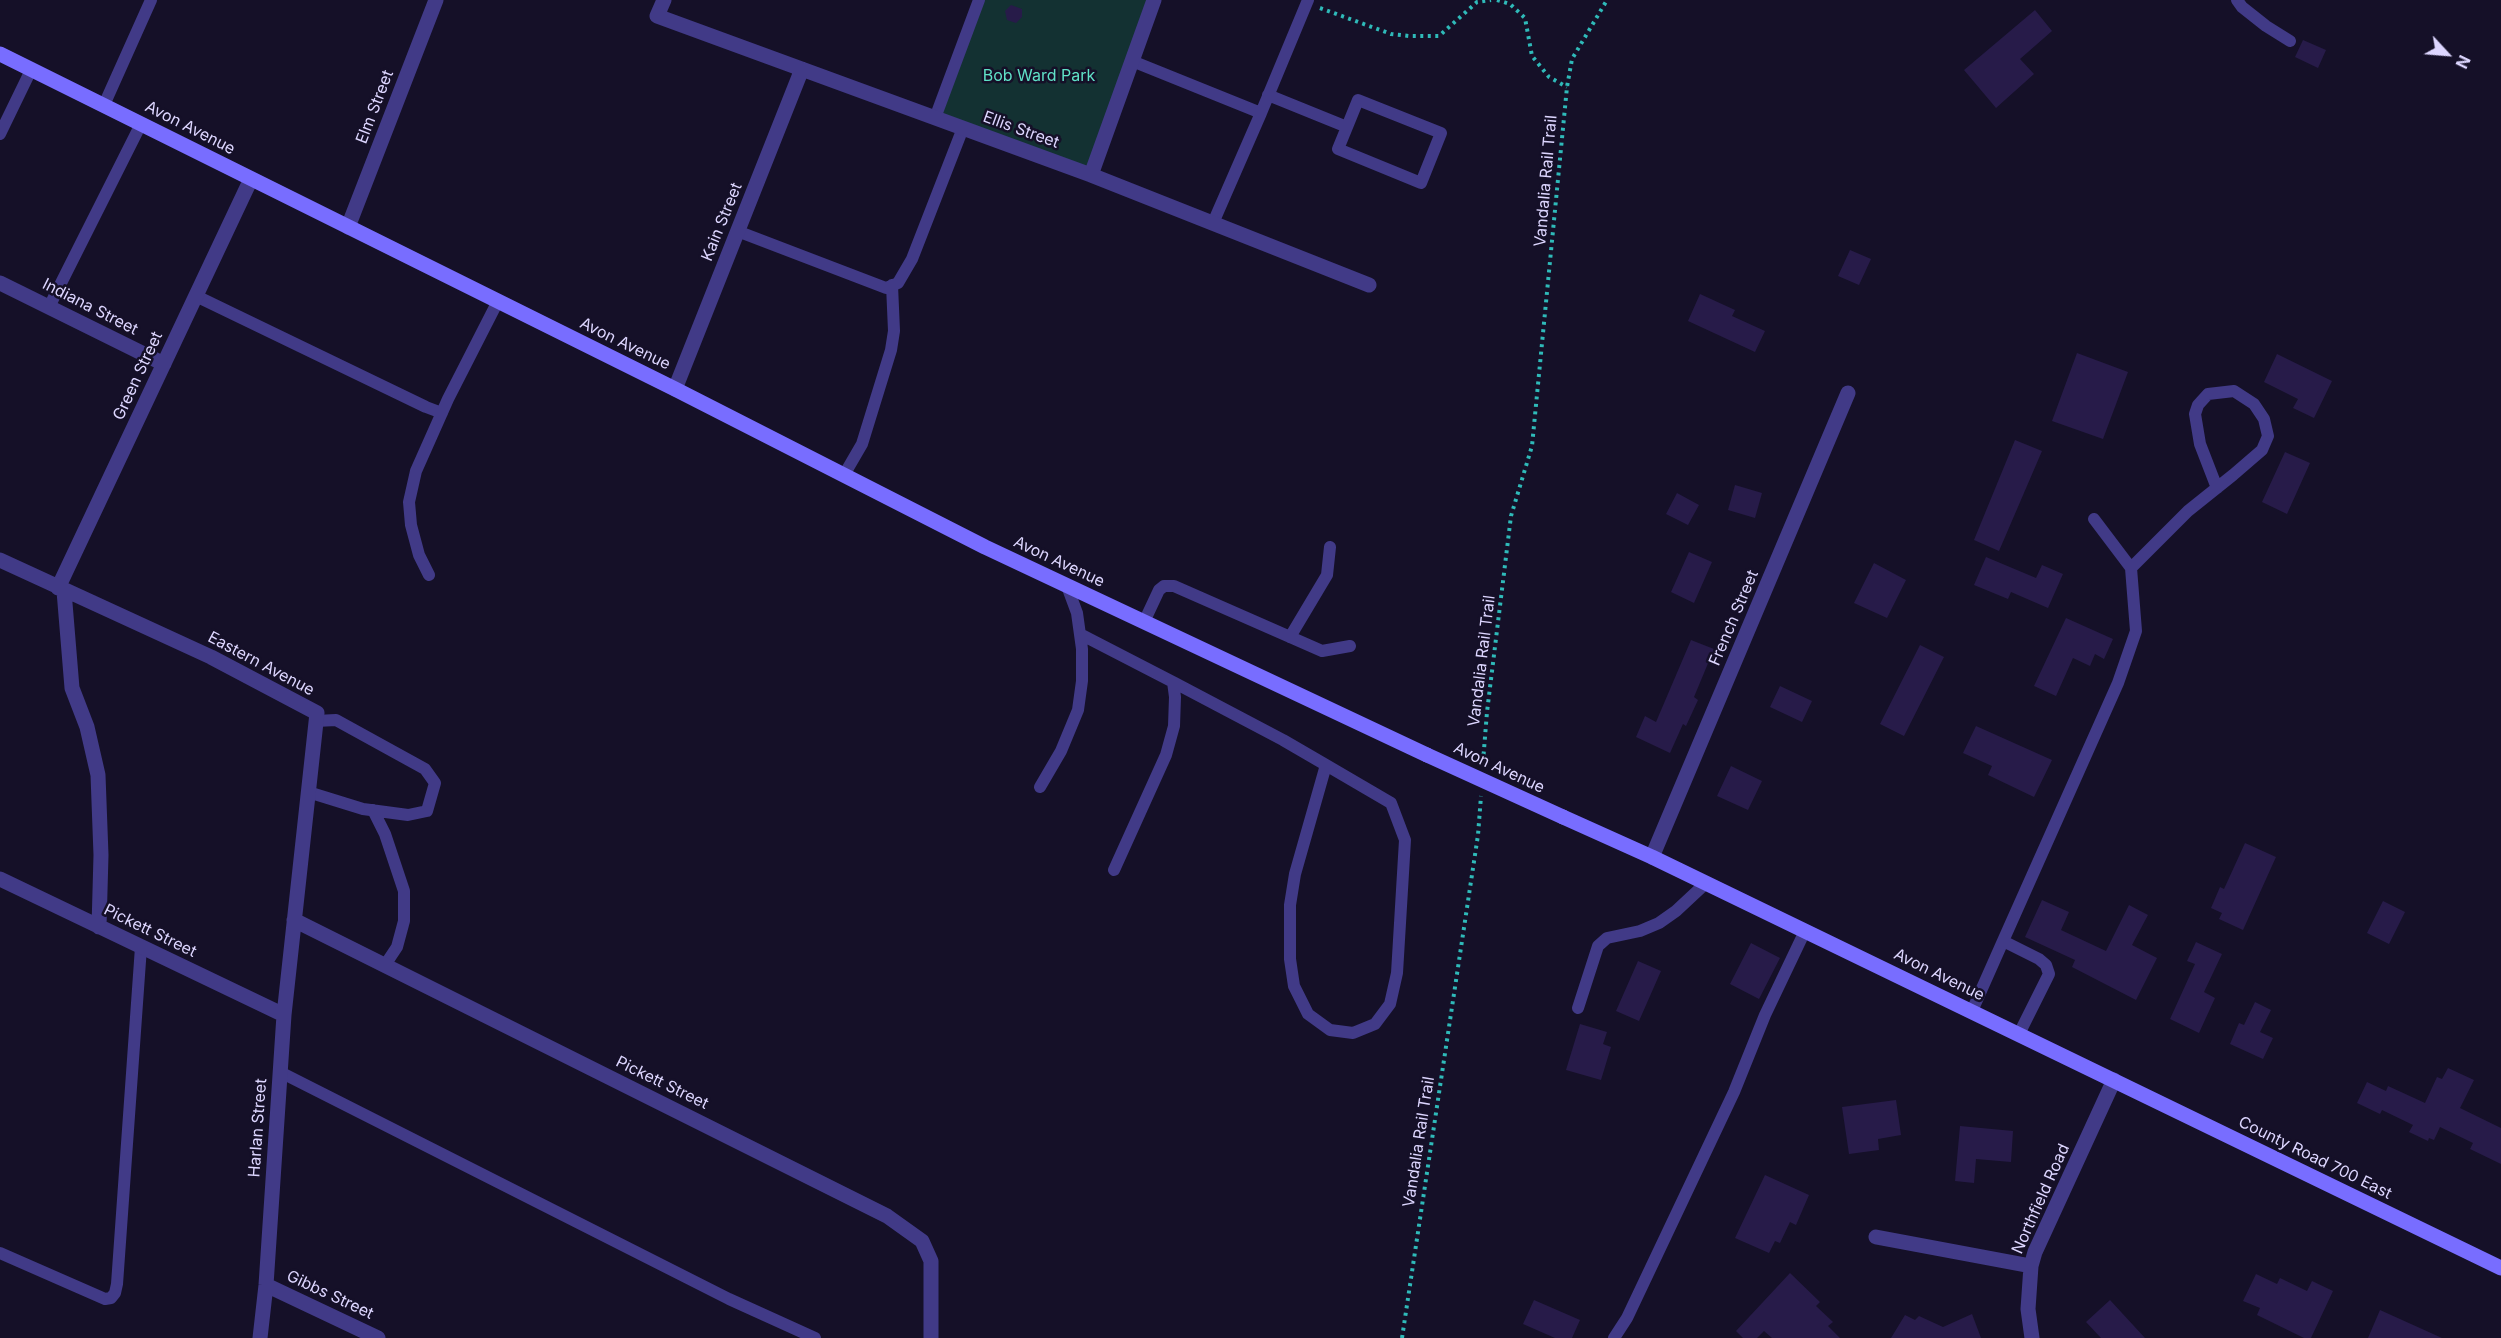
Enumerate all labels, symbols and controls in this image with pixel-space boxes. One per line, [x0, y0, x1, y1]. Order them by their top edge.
north arrow [2417, 24, 2477, 84]
text: N [2452, 52, 2475, 72]
park label: Bob Ward Park [983, 66, 1095, 86]
street label: Elm Street [352, 68, 398, 146]
street label: Avon Avenue [142, 97, 238, 159]
street label: Ellis Street [980, 107, 1062, 153]
street label: Vandalia Rail Trail [1531, 114, 1561, 248]
street label: Kain Street [698, 180, 746, 264]
street label: Indiana Street [39, 275, 141, 339]
street label: Avon Avenue [577, 314, 673, 374]
street label: Green Street [109, 329, 167, 423]
street label: Avon Avenue [1010, 533, 1108, 591]
street label: French Street [1705, 567, 1763, 669]
street label: Vandalia Rail Trail [1464, 594, 1500, 728]
street label: Eastern Avenue [204, 628, 318, 700]
street label: Avon Avenue [1450, 739, 1548, 797]
street label: Pickett Street [101, 900, 199, 962]
street label: Avon Avenue [1891, 945, 1987, 1005]
street label: Pickett Street [613, 1052, 711, 1114]
street label: Vandalia Rail Trail [1399, 1075, 1439, 1209]
street label: Harlan Street [245, 1078, 271, 1178]
street label: County Road 700 East [2235, 1113, 2395, 1203]
street label: Northfield Road [2008, 1141, 2074, 1257]
street label: Gibbs Street [284, 1267, 376, 1323]

